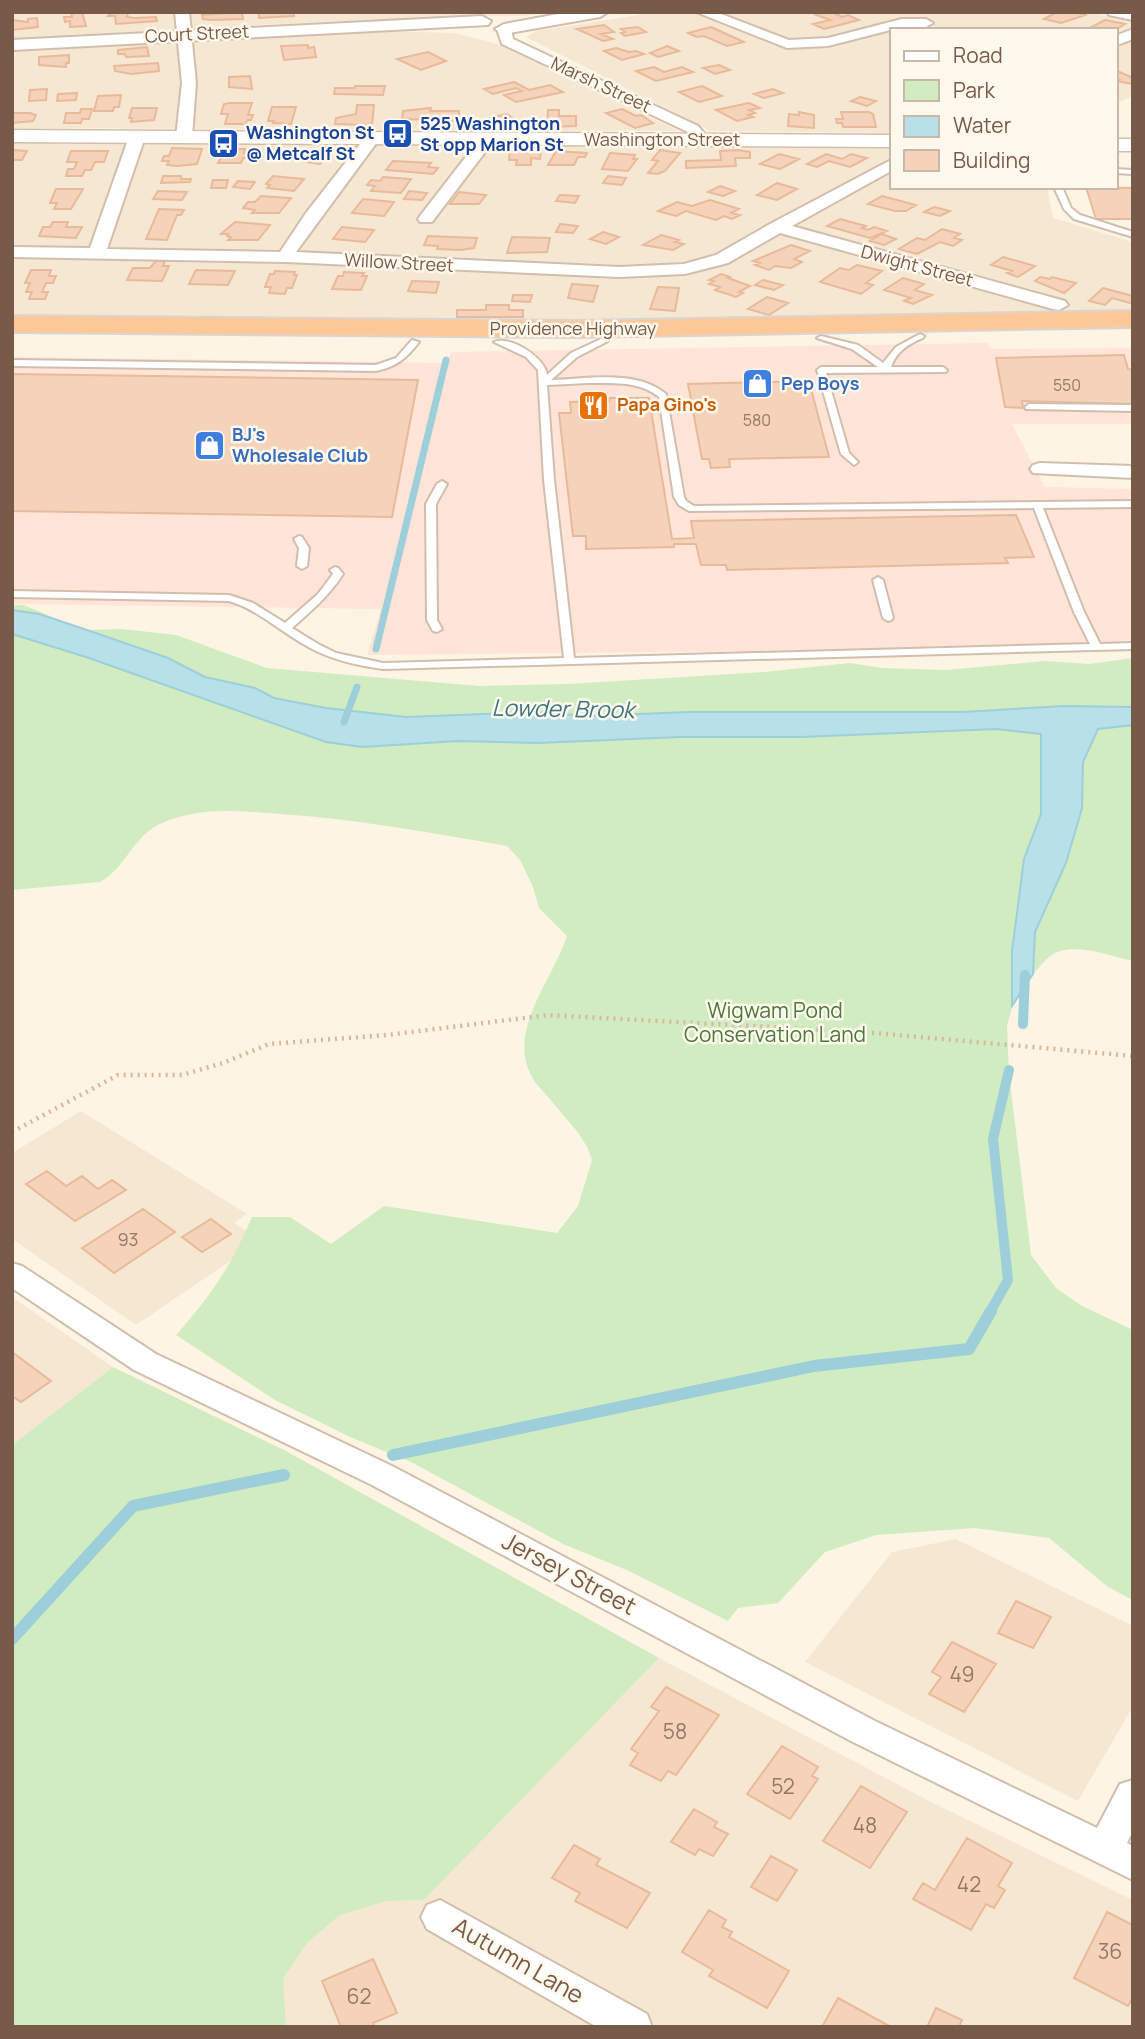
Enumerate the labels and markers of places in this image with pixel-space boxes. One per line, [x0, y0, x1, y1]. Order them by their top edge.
place label: 525 Washington St opp Marion St [420, 111, 564, 156]
bus stop icon: 525 Washington St opp Marion St [380, 117, 414, 151]
place label: Washington St @ Metcalf St [246, 120, 374, 165]
bus stop icon: Washington St @ Metcalf St [206, 126, 240, 160]
shop icon: Pep Boys [741, 367, 775, 401]
place label: Pep Boys [781, 371, 860, 395]
restaurant icon: Papa Gino's [577, 388, 611, 422]
place label: Papa Gino's [617, 392, 717, 416]
place label: BJ's Wholesale Club [232, 422, 368, 467]
shop icon: BJ's Wholesale Club [192, 428, 226, 462]

